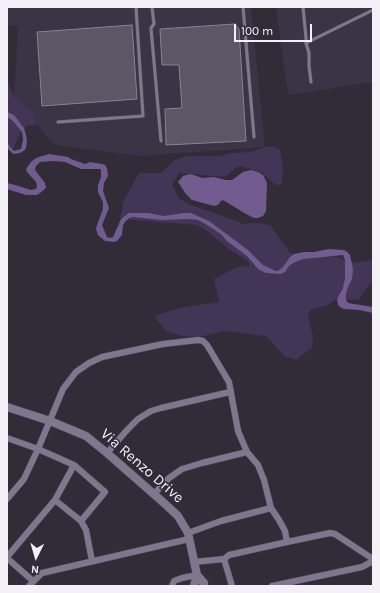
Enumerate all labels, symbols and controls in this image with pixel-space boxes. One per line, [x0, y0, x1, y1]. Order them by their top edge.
scale bar [236, 16, 314, 42]
text: 100 m [241, 24, 273, 38]
street label: Via Renzo Drive [97, 425, 187, 507]
north arrow [16, 537, 56, 577]
text: N [30, 563, 39, 576]

